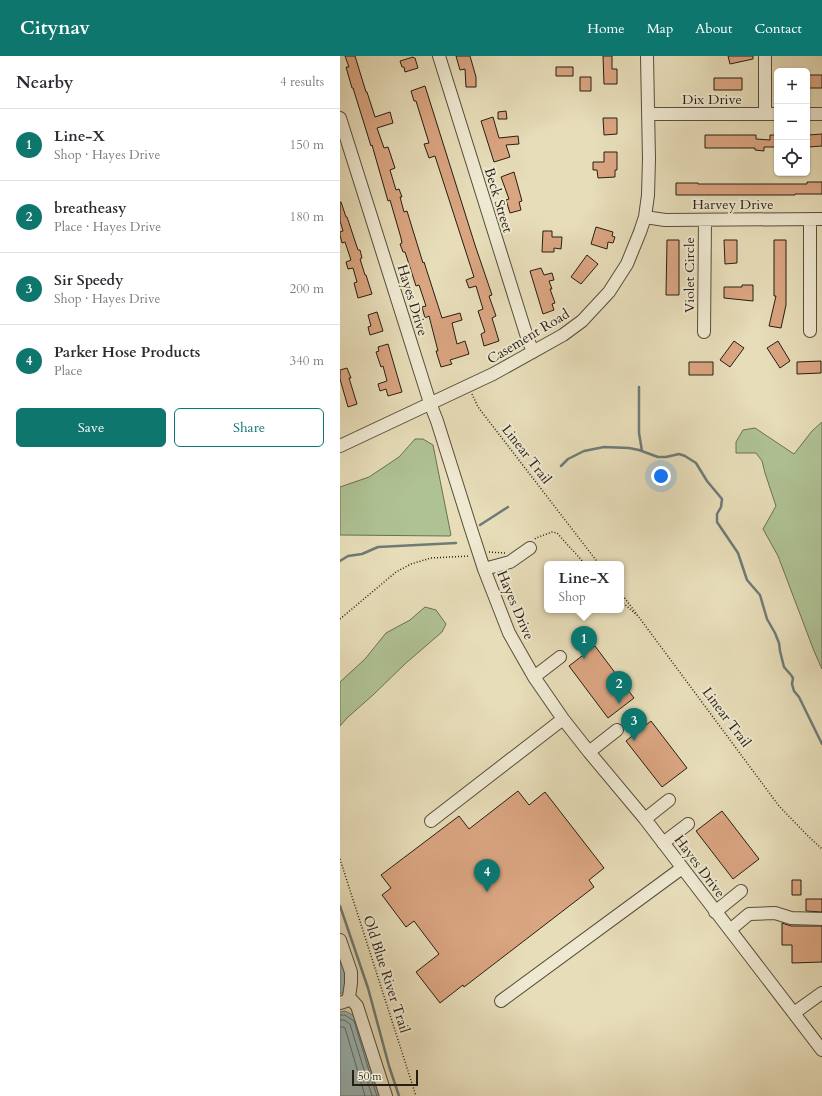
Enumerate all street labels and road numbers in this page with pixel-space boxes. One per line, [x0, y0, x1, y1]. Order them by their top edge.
street label: Dix Drive [682, 90, 742, 109]
street label: Beck Street [480, 165, 518, 236]
street label: Harvey Drive [692, 195, 774, 214]
street label: Violet Circle [680, 237, 699, 313]
street label: Hayes Drive [393, 262, 432, 338]
street label: Casement Road [484, 304, 573, 368]
street label: Linear Trail [497, 421, 556, 488]
street label: Hayes Drive [492, 568, 539, 643]
street label: Linear Trail [698, 683, 756, 752]
street label: Hayes Drive [670, 831, 729, 901]
street label: Old Blue River Trail [359, 913, 415, 1036]

